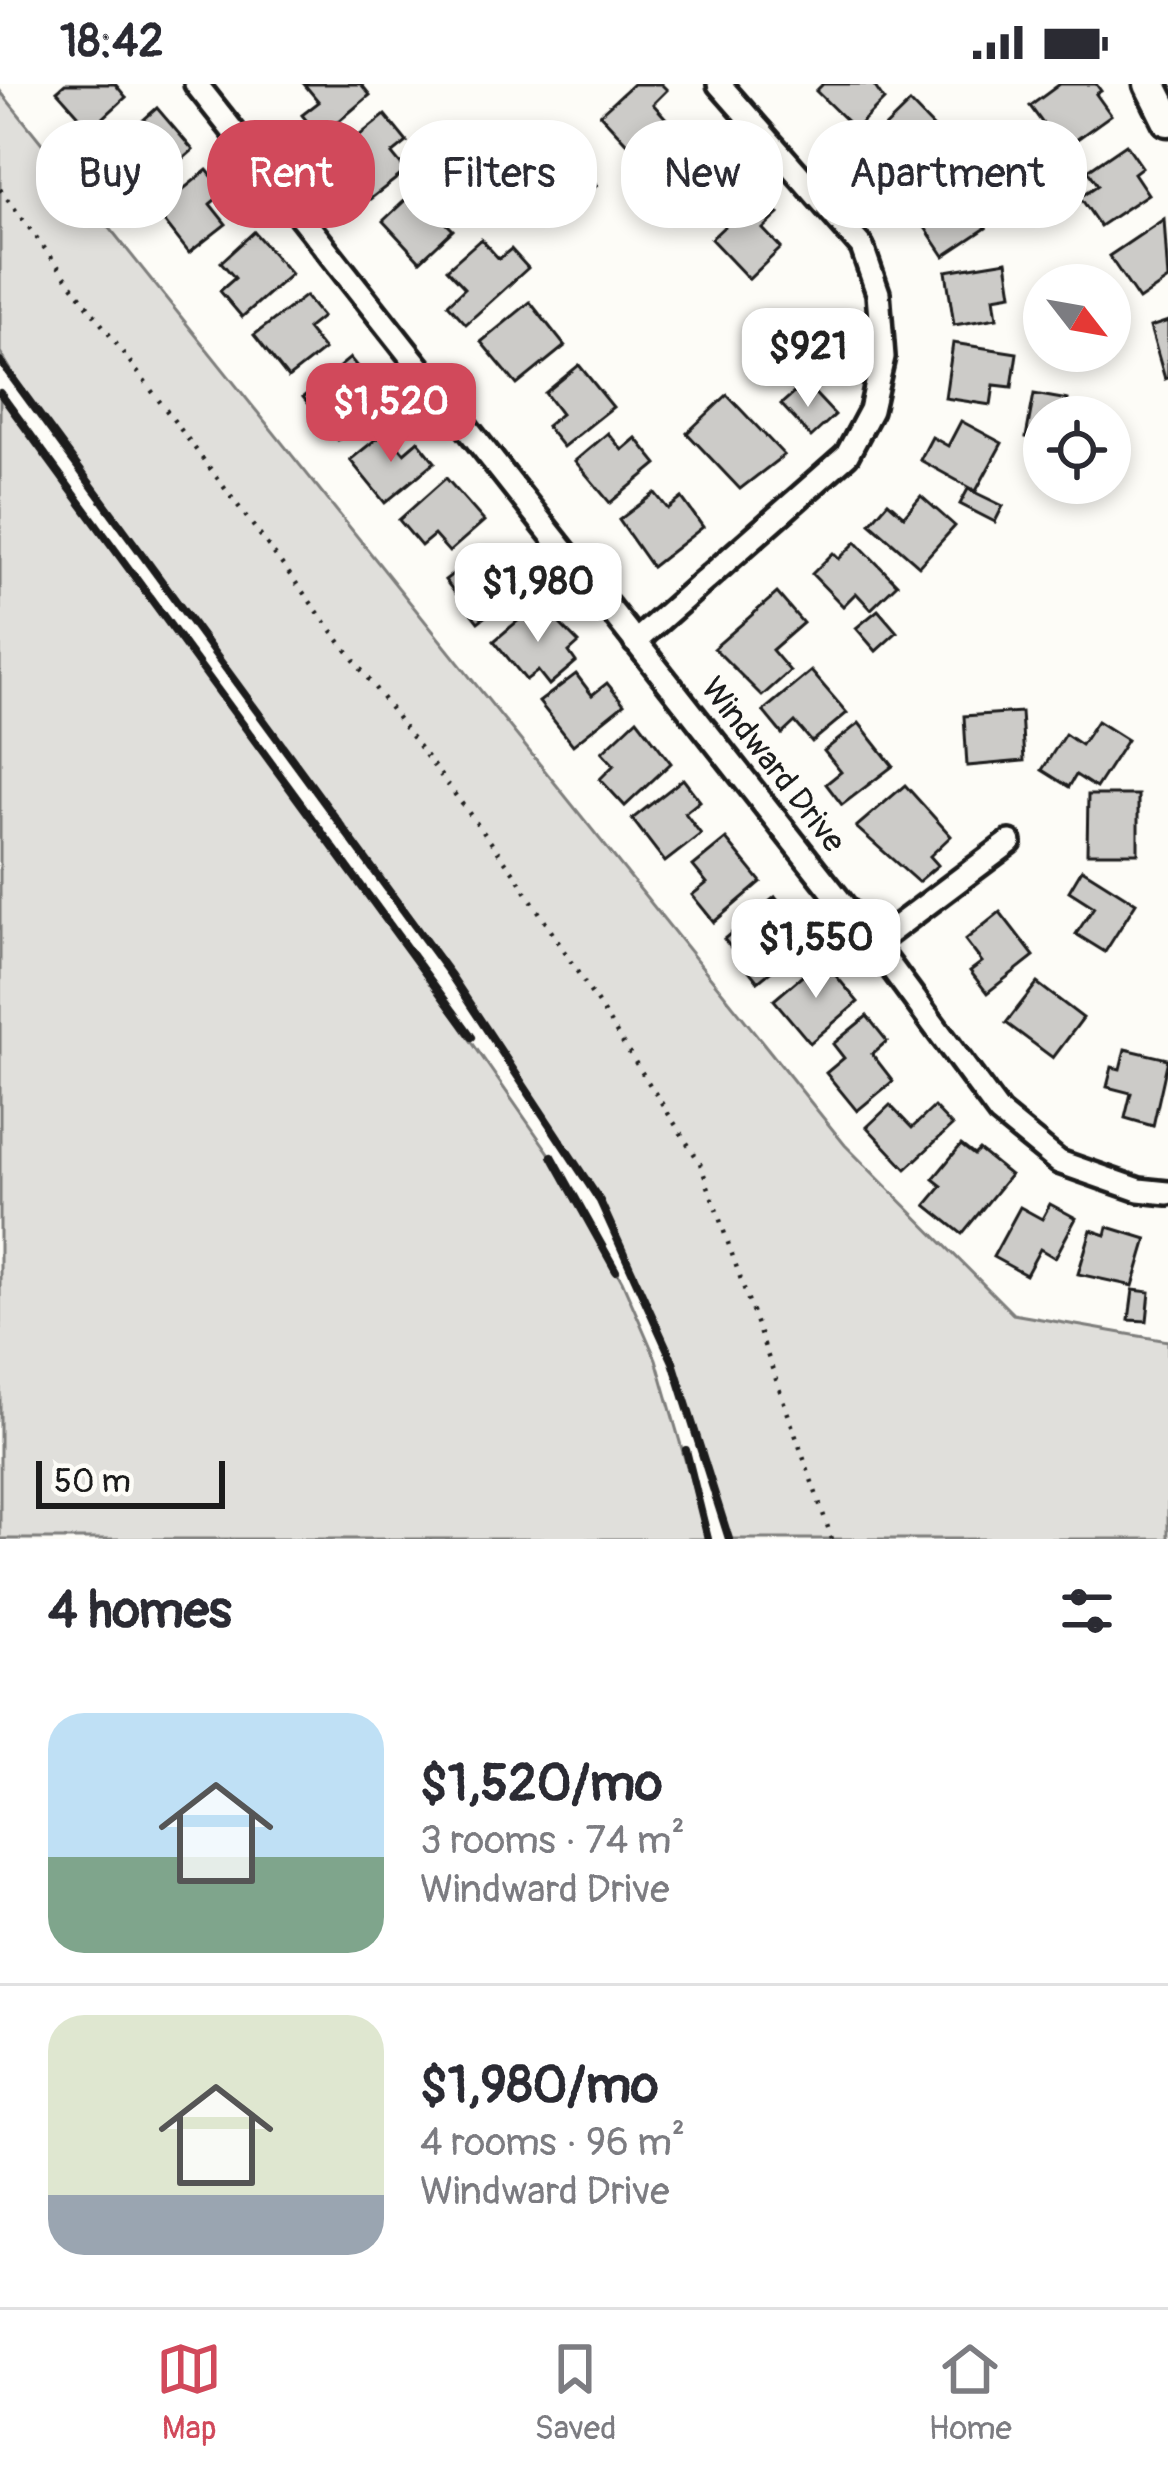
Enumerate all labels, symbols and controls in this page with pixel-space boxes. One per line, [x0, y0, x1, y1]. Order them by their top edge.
text: 18:42 [60, 14, 164, 70]
chip: Buy [36, 120, 183, 228]
chip: Rent [207, 120, 375, 228]
chip: Filters [399, 120, 597, 228]
chip: New [621, 120, 783, 228]
chip: Apartment [807, 120, 1087, 228]
north arrow [1023, 264, 1131, 372]
map controls [1023, 264, 1131, 504]
pin: $921 [737, 308, 879, 410]
text: $921 [769, 322, 847, 371]
pin: $1,520 [293, 363, 489, 465]
text: $1,520 [333, 377, 449, 426]
button: locate [1023, 396, 1131, 504]
pin: $1,980 [440, 543, 636, 645]
text: $1,980 [482, 557, 594, 606]
street label: Windward Drive [692, 669, 854, 861]
pin: $1,550 [718, 899, 914, 1001]
text: $1,550 [758, 913, 874, 962]
scale bar [36, 1455, 225, 1508]
text: 50 m [54, 1461, 131, 1502]
icon: filters [1054, 1578, 1120, 1644]
text: 4 homes [48, 1579, 232, 1643]
text: $1,520/mo [420, 1752, 663, 1816]
icon: home [144, 1761, 288, 1905]
text: 3 rooms · 74 m² [420, 1816, 685, 1865]
text: Windward Drive [420, 1865, 669, 1914]
text: $1,980/mo [420, 2054, 658, 2118]
icon: home [144, 2063, 288, 2207]
text: 4 rooms · 96 m² [420, 2118, 685, 2167]
text: Windward Drive [420, 2167, 669, 2216]
tab: Map [156, 2336, 222, 2449]
tab: Saved [534, 2336, 616, 2449]
tab: Home [929, 2336, 1012, 2449]

